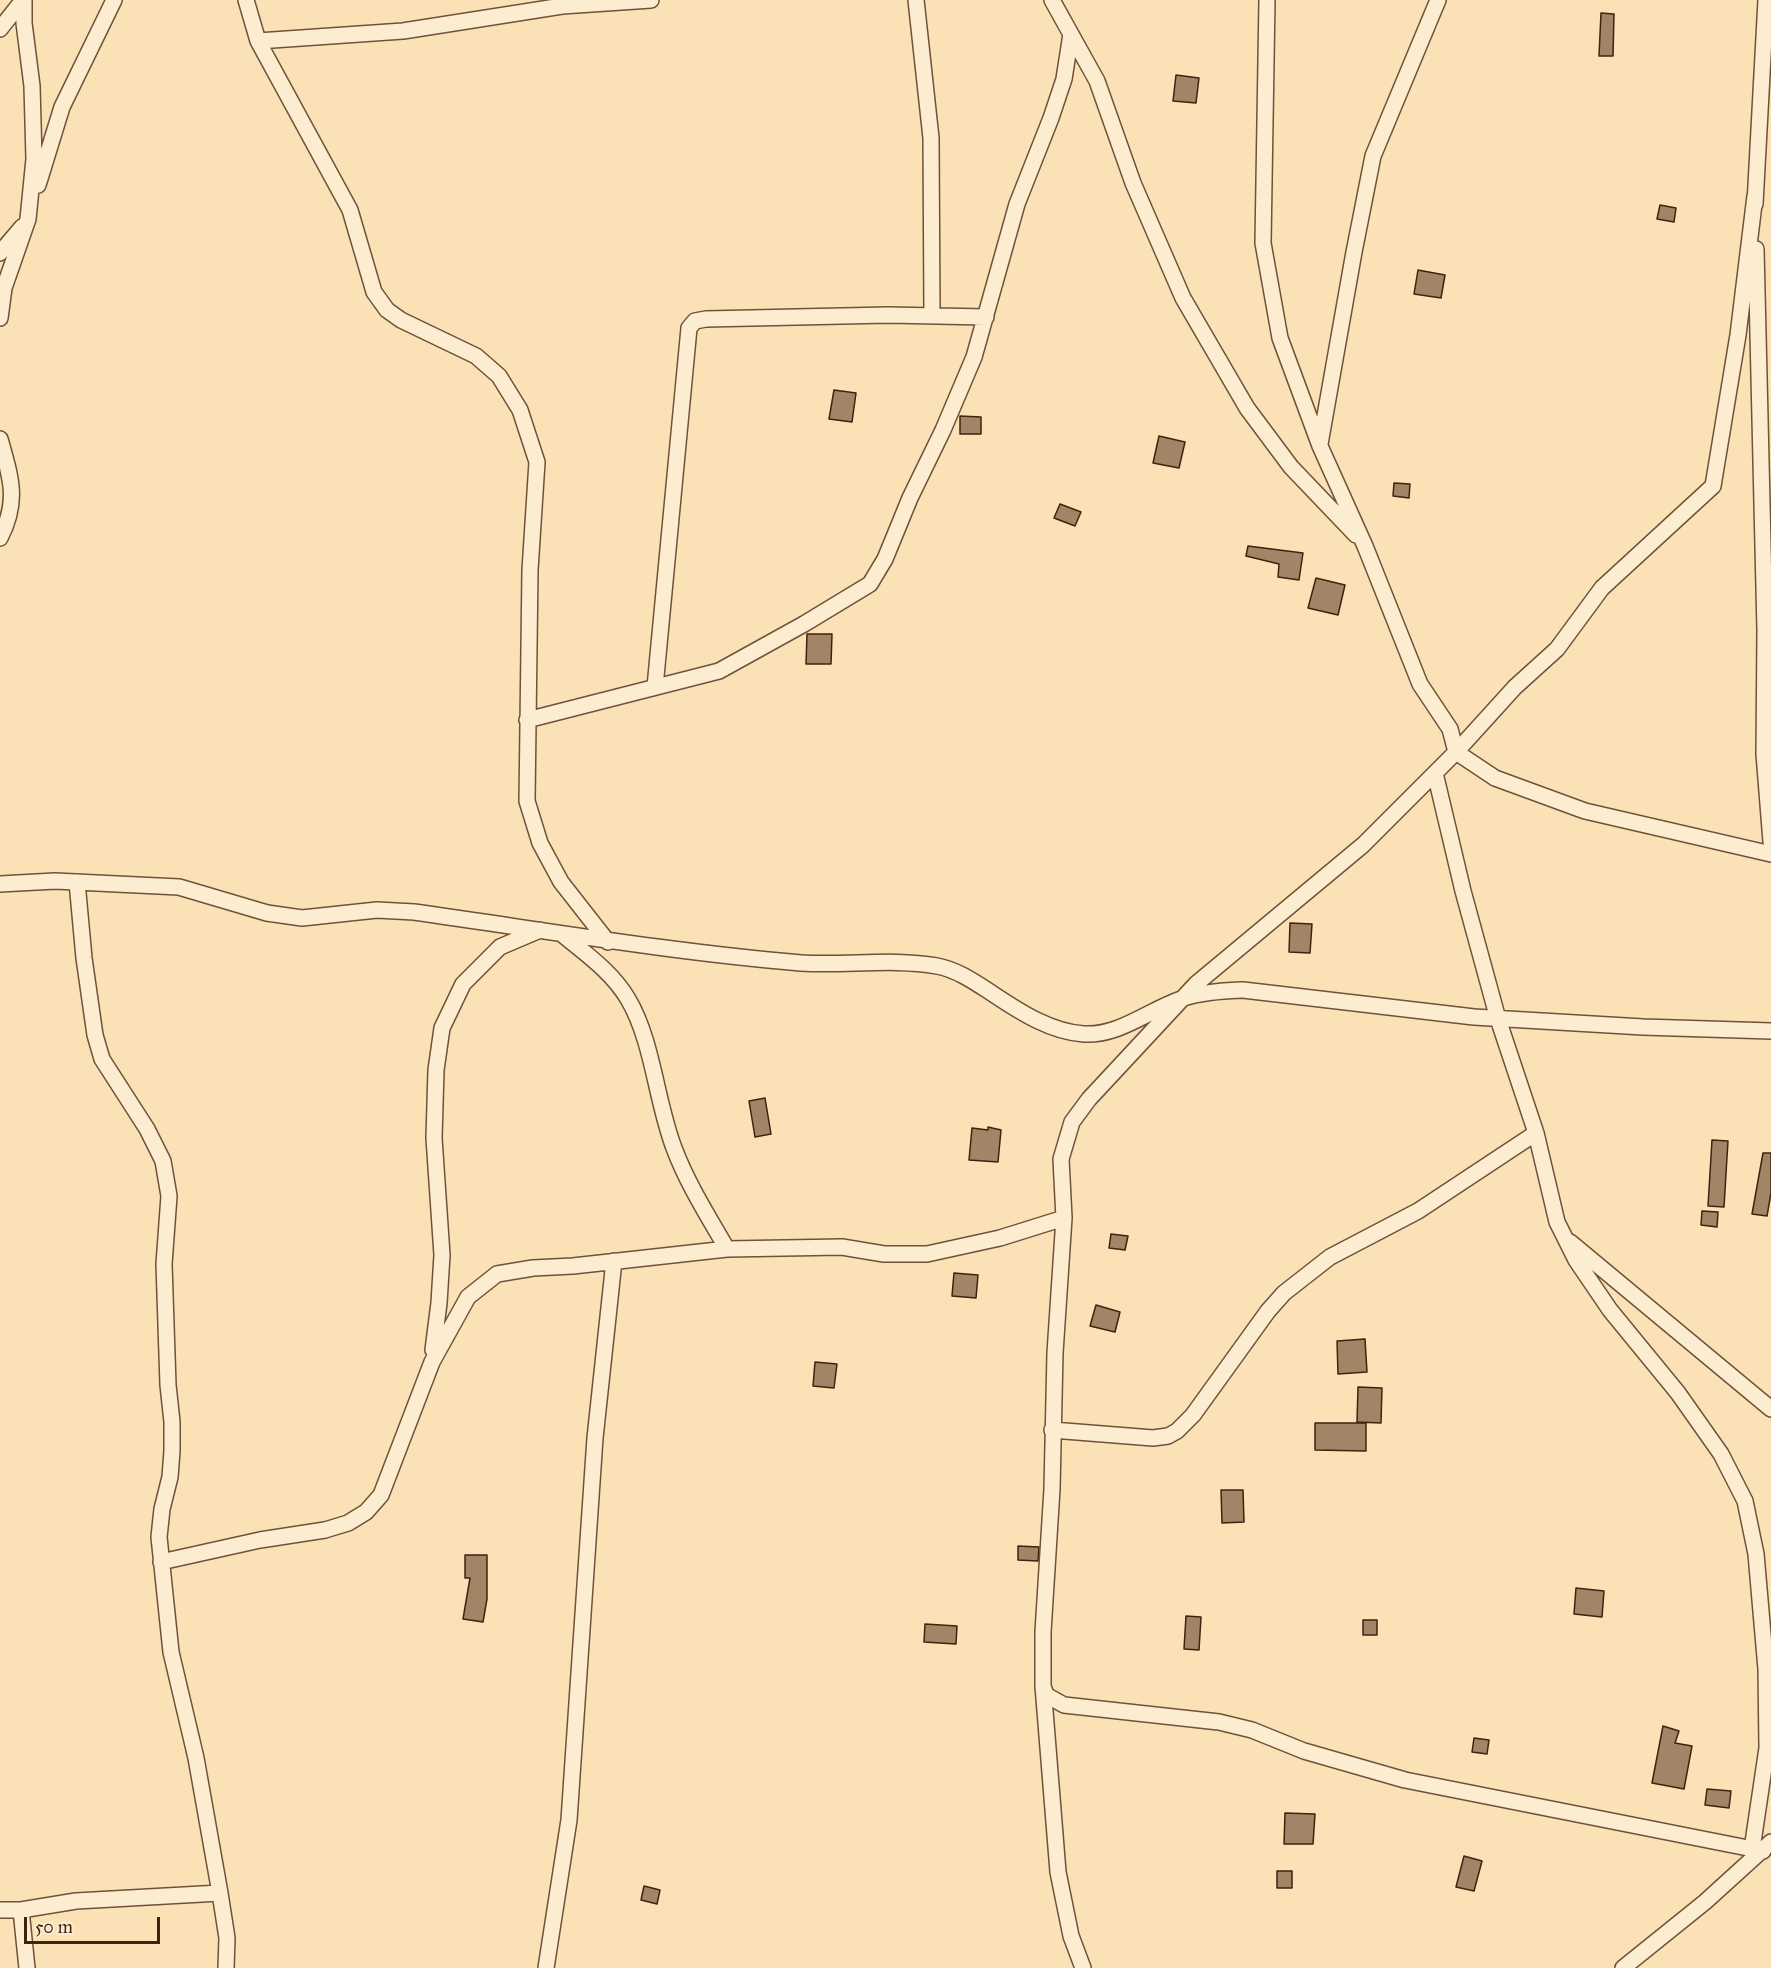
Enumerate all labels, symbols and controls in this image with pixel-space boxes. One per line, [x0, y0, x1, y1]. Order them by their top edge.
scale bar [27, 1905, 164, 1943]
text: 50 m [35, 1916, 73, 1938]

